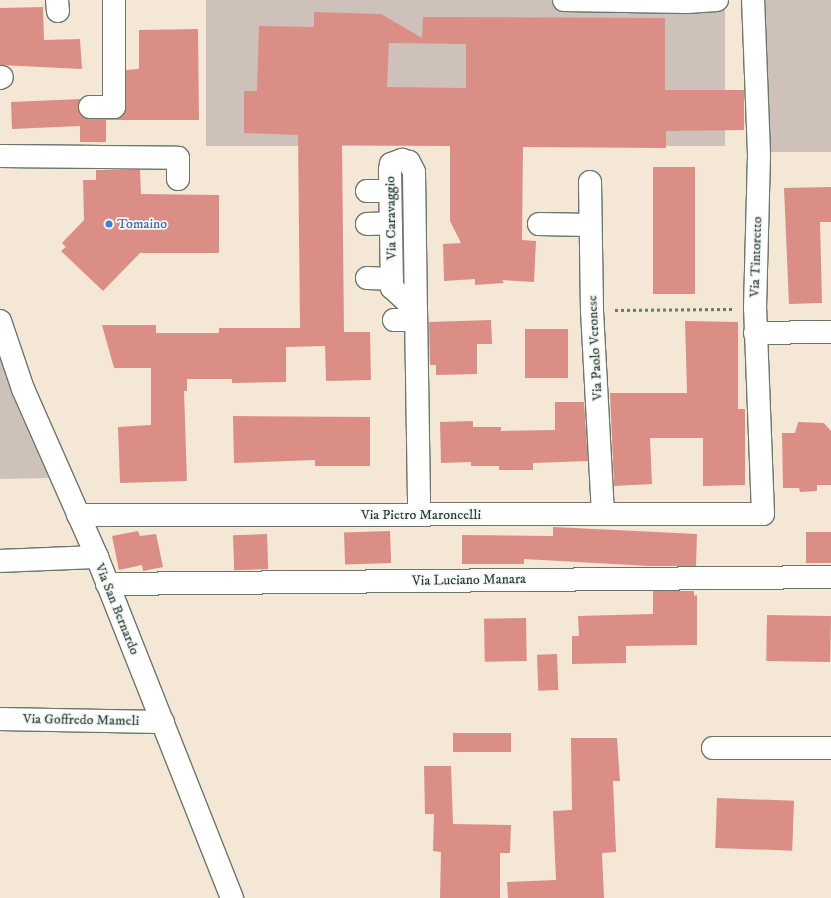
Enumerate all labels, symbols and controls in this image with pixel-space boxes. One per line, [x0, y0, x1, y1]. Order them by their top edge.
street label: Via Caravaggio [382, 176, 400, 260]
place label: Tomaino [117, 216, 167, 232]
street label: Via Tintoretto [746, 216, 766, 298]
marker: Tomaino [104, 219, 114, 229]
street label: Via Paolo Veronese [584, 295, 606, 401]
street label: Via Pietro Maroncelli [361, 507, 481, 523]
street label: Via San Bernardo [91, 561, 143, 657]
street label: Via Luciano Manara [412, 571, 526, 589]
street label: Via Goffredo Mameli [23, 711, 139, 729]

